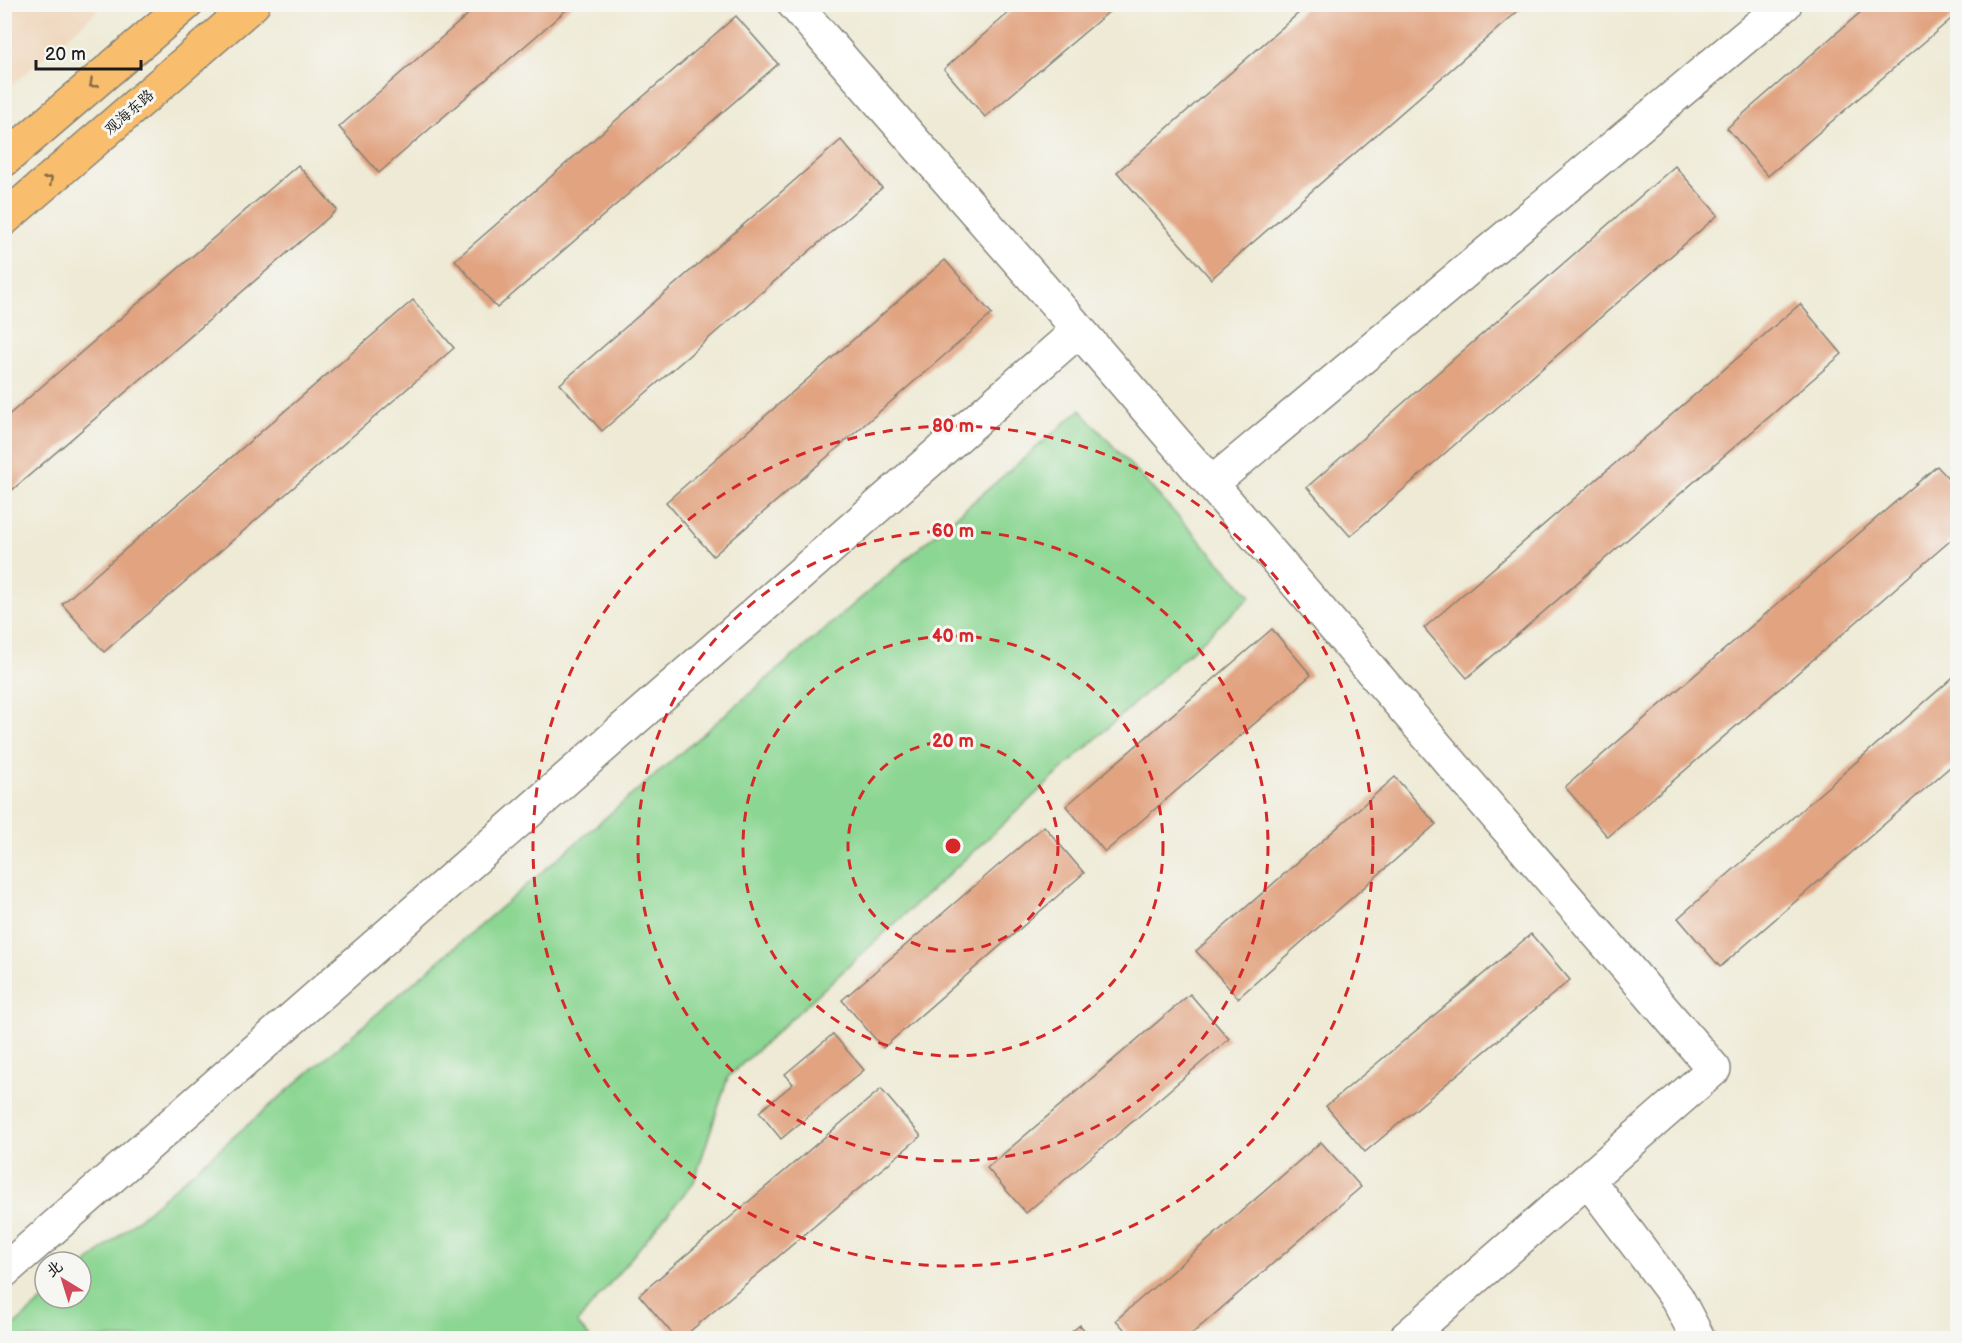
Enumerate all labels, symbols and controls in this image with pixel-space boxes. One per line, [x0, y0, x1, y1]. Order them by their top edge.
scale bar [36, 33, 141, 71]
text: 20 m [45, 44, 86, 65]
one-way arrow [89, 77, 100, 88]
street label: 观海东路 [100, 86, 158, 139]
one-way arrow [42, 177, 53, 188]
text: 80 m [932, 416, 974, 437]
text: 60 m [932, 521, 974, 542]
text: 40 m [932, 626, 974, 647]
text: 20 m [932, 731, 974, 752]
centre of rings [943, 836, 963, 856]
north arrow [33, 1250, 93, 1310]
text: 北 [43, 1257, 67, 1282]

